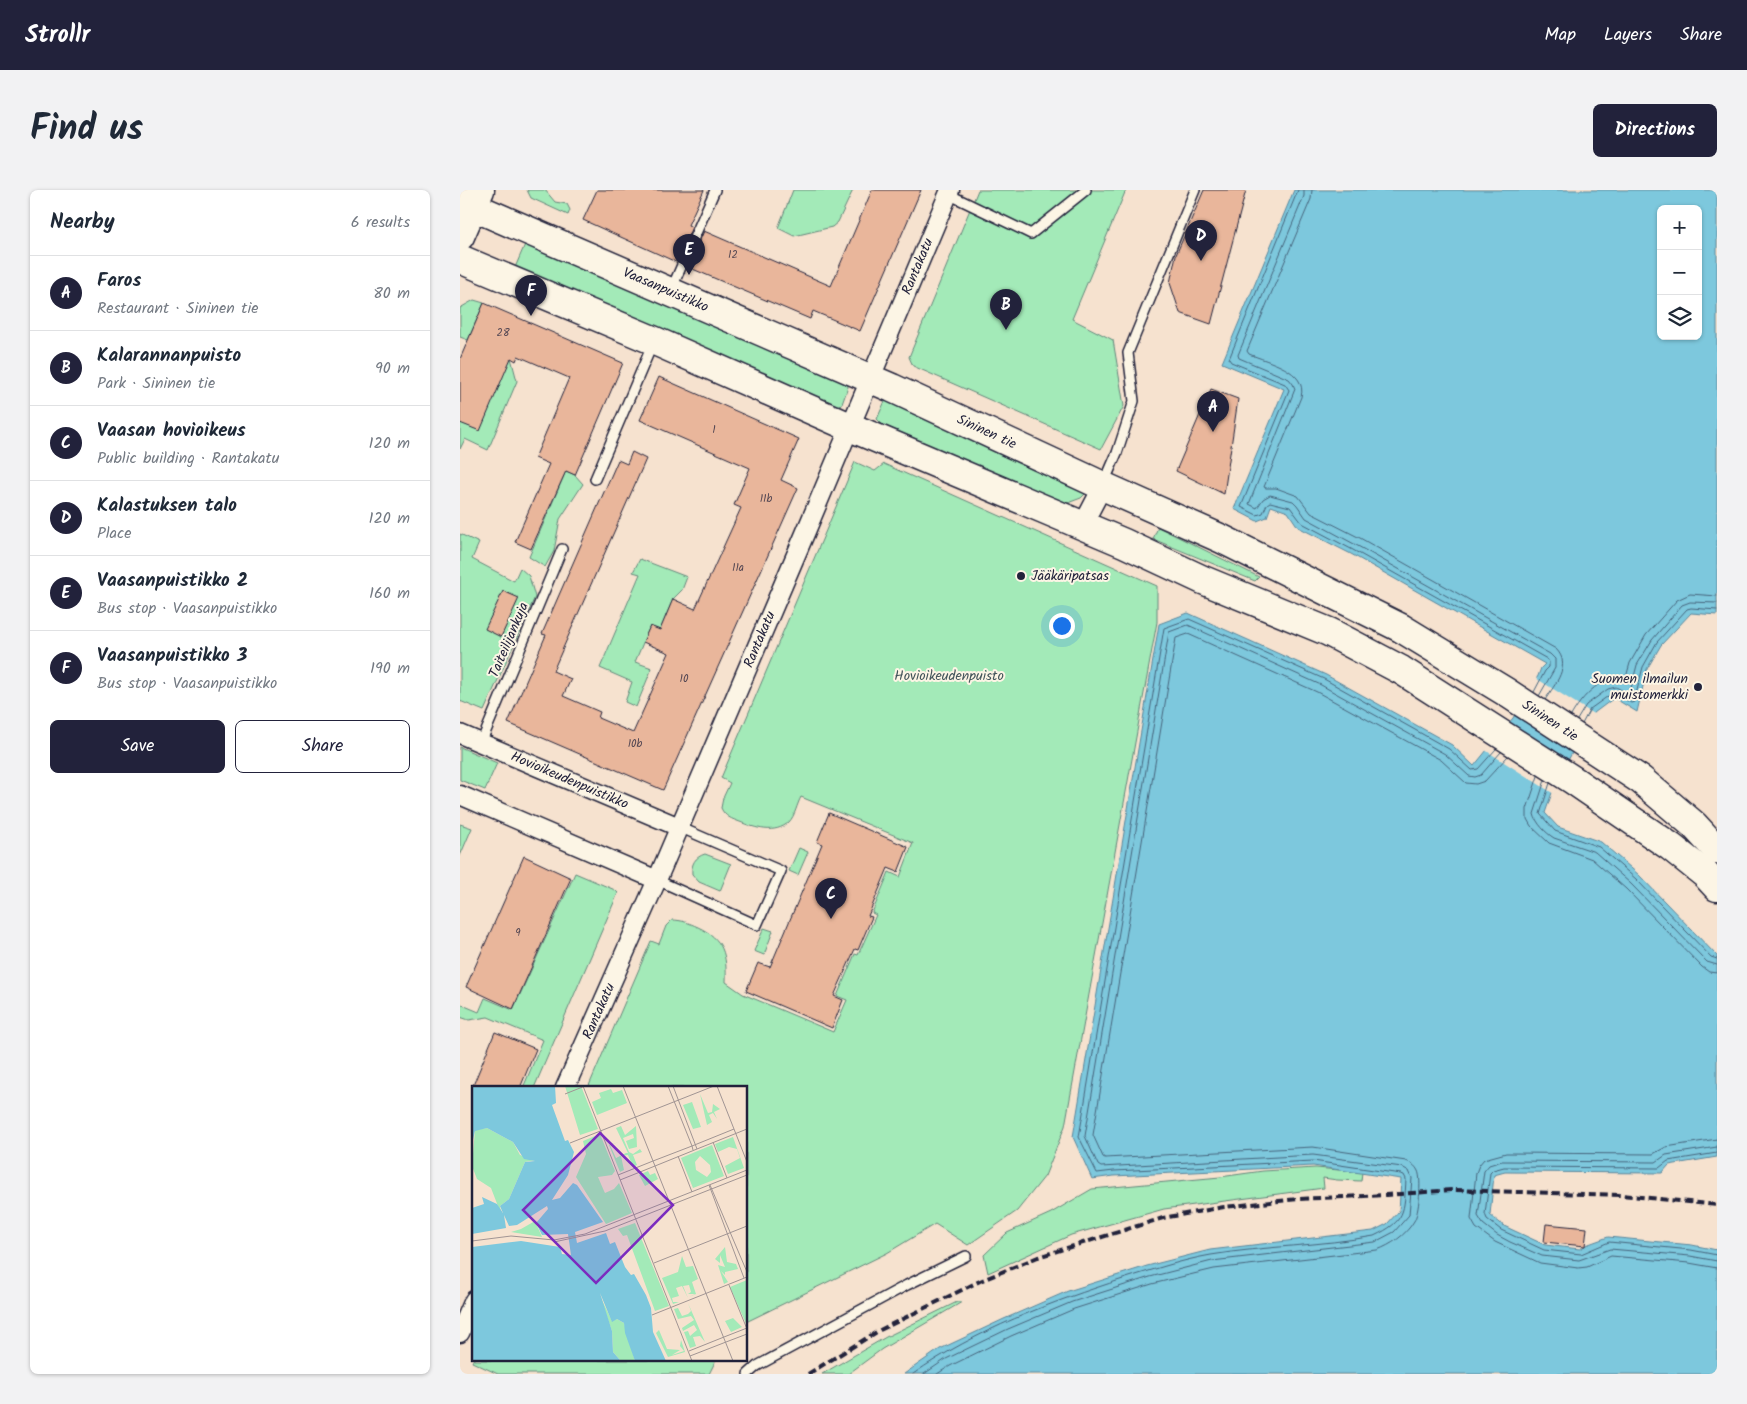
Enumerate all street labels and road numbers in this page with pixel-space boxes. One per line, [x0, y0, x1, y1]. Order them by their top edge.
street label: Rantakatu [896, 235, 940, 298]
street label: Vaasanpuistikko [619, 262, 712, 318]
street label: Sininen tie [953, 409, 1021, 456]
street label: Taiteilijankuja [483, 599, 535, 681]
street label: Rantakatu [738, 608, 782, 671]
street label: Sininen tie [1517, 694, 1583, 748]
street label: Hovioikeudenpuistikko [507, 746, 632, 815]
street label: Rantakatu [577, 979, 621, 1043]

